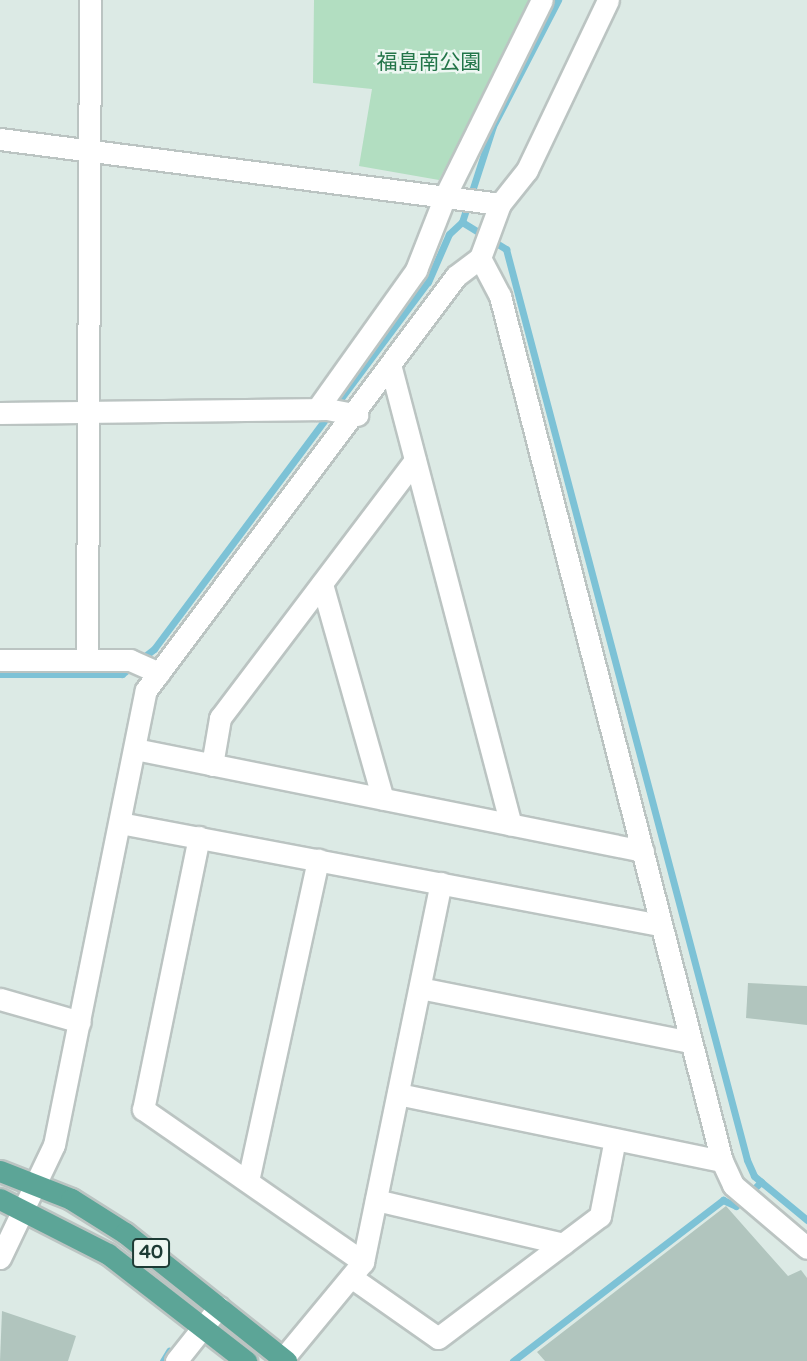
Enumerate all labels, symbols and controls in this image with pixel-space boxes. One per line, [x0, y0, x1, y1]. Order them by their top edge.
park label: 福島南公園 [377, 50, 481, 76]
road number: 40 [132, 1238, 170, 1268]

